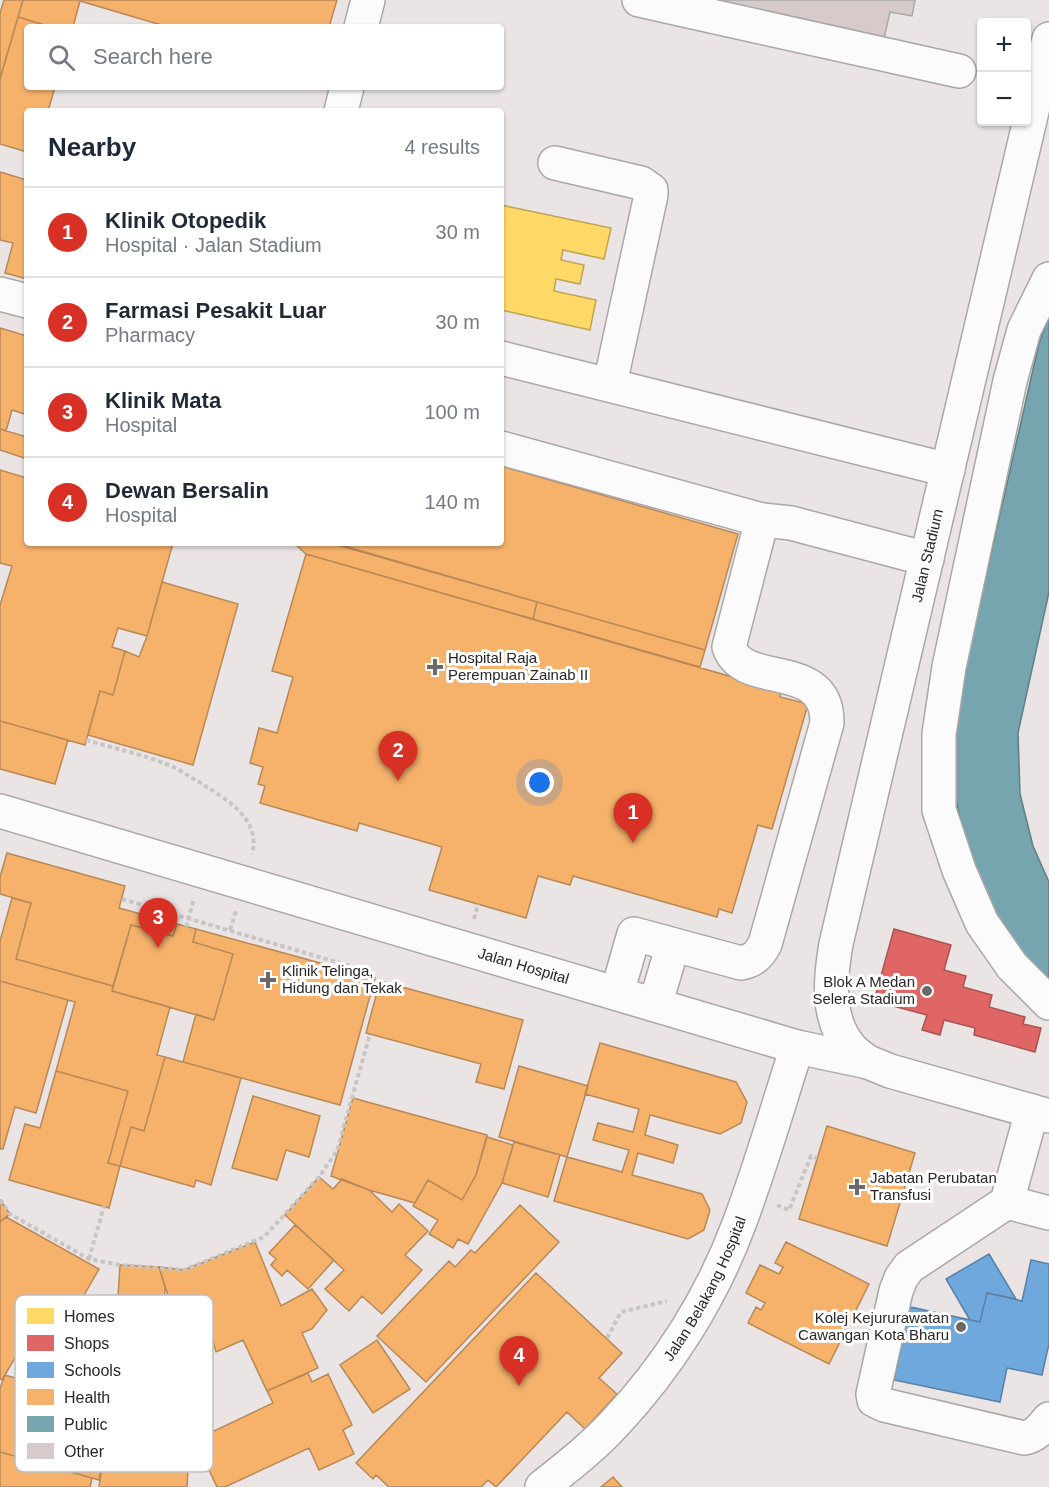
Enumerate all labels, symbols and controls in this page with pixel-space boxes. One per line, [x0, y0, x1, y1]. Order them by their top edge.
map controls [977, 18, 1031, 126]
button: + [977, 18, 1031, 72]
search box [24, 24, 504, 90]
icon: search [45, 41, 78, 74]
text: Search here [93, 44, 213, 69]
button: − [977, 72, 1031, 126]
text: Nearby [48, 132, 136, 162]
text: 4 results [404, 136, 480, 158]
text: Klinik Otopedik [105, 208, 266, 233]
text: 1 [62, 221, 73, 243]
text: 30 m [436, 221, 480, 243]
text: Hospital · Jalan Stadium [105, 234, 322, 256]
text: Farmasi Pesakit Luar [105, 298, 326, 323]
text: 2 [62, 311, 73, 333]
text: 30 m [436, 311, 480, 333]
text: Pharmacy [105, 324, 195, 346]
text: Klinik Mata [105, 388, 221, 413]
text: 3 [62, 401, 73, 423]
text: 100 m [424, 401, 480, 423]
text: Hospital [105, 414, 177, 436]
text: Dewan Bersalin [105, 478, 269, 503]
text: 4 [62, 491, 73, 513]
text: 140 m [424, 491, 480, 513]
text: Hospital [105, 504, 177, 526]
street label: Jalan Stadium [908, 507, 946, 604]
place label: Hospital Raja Perempuan Zainab II [448, 649, 588, 683]
marker: Hospital Raja Perempuan Zainab II [426, 658, 444, 676]
pin: 2 [378, 732, 418, 781]
your location [525, 768, 554, 797]
pin: 1 [614, 794, 652, 843]
pin: 3 [138, 898, 178, 948]
street label: Jalan Hospital [476, 944, 571, 987]
place label: Klinik Telinga, Hidung dan Tekak [282, 962, 402, 996]
marker: Klinik Telinga, Hidung dan Tekak [259, 971, 277, 989]
place label: Blok A Medan Selera Stadium [812, 973, 915, 1007]
marker: Blok A Medan Selera Stadium [920, 984, 934, 998]
place label: Jabatan Perubatan Transfusi [870, 1169, 997, 1203]
marker: Jabatan Perubatan Transfusi [848, 1178, 866, 1196]
street label: Jalan Belakang Hospital [660, 1214, 749, 1364]
legend [15, 1295, 213, 1472]
text: Homes [64, 1308, 115, 1325]
place label: Kolej Kejururawatan Cawangan Kota Bharu [798, 1309, 949, 1343]
marker: Kolej Kejururawatan Cawangan Kota Bharu [954, 1320, 968, 1334]
text: Shops [64, 1335, 109, 1352]
pin: 4 [500, 1336, 538, 1386]
text: Schools [64, 1362, 121, 1379]
text: Health [64, 1389, 110, 1406]
text: Public [64, 1416, 108, 1433]
text: Other [64, 1443, 105, 1460]

